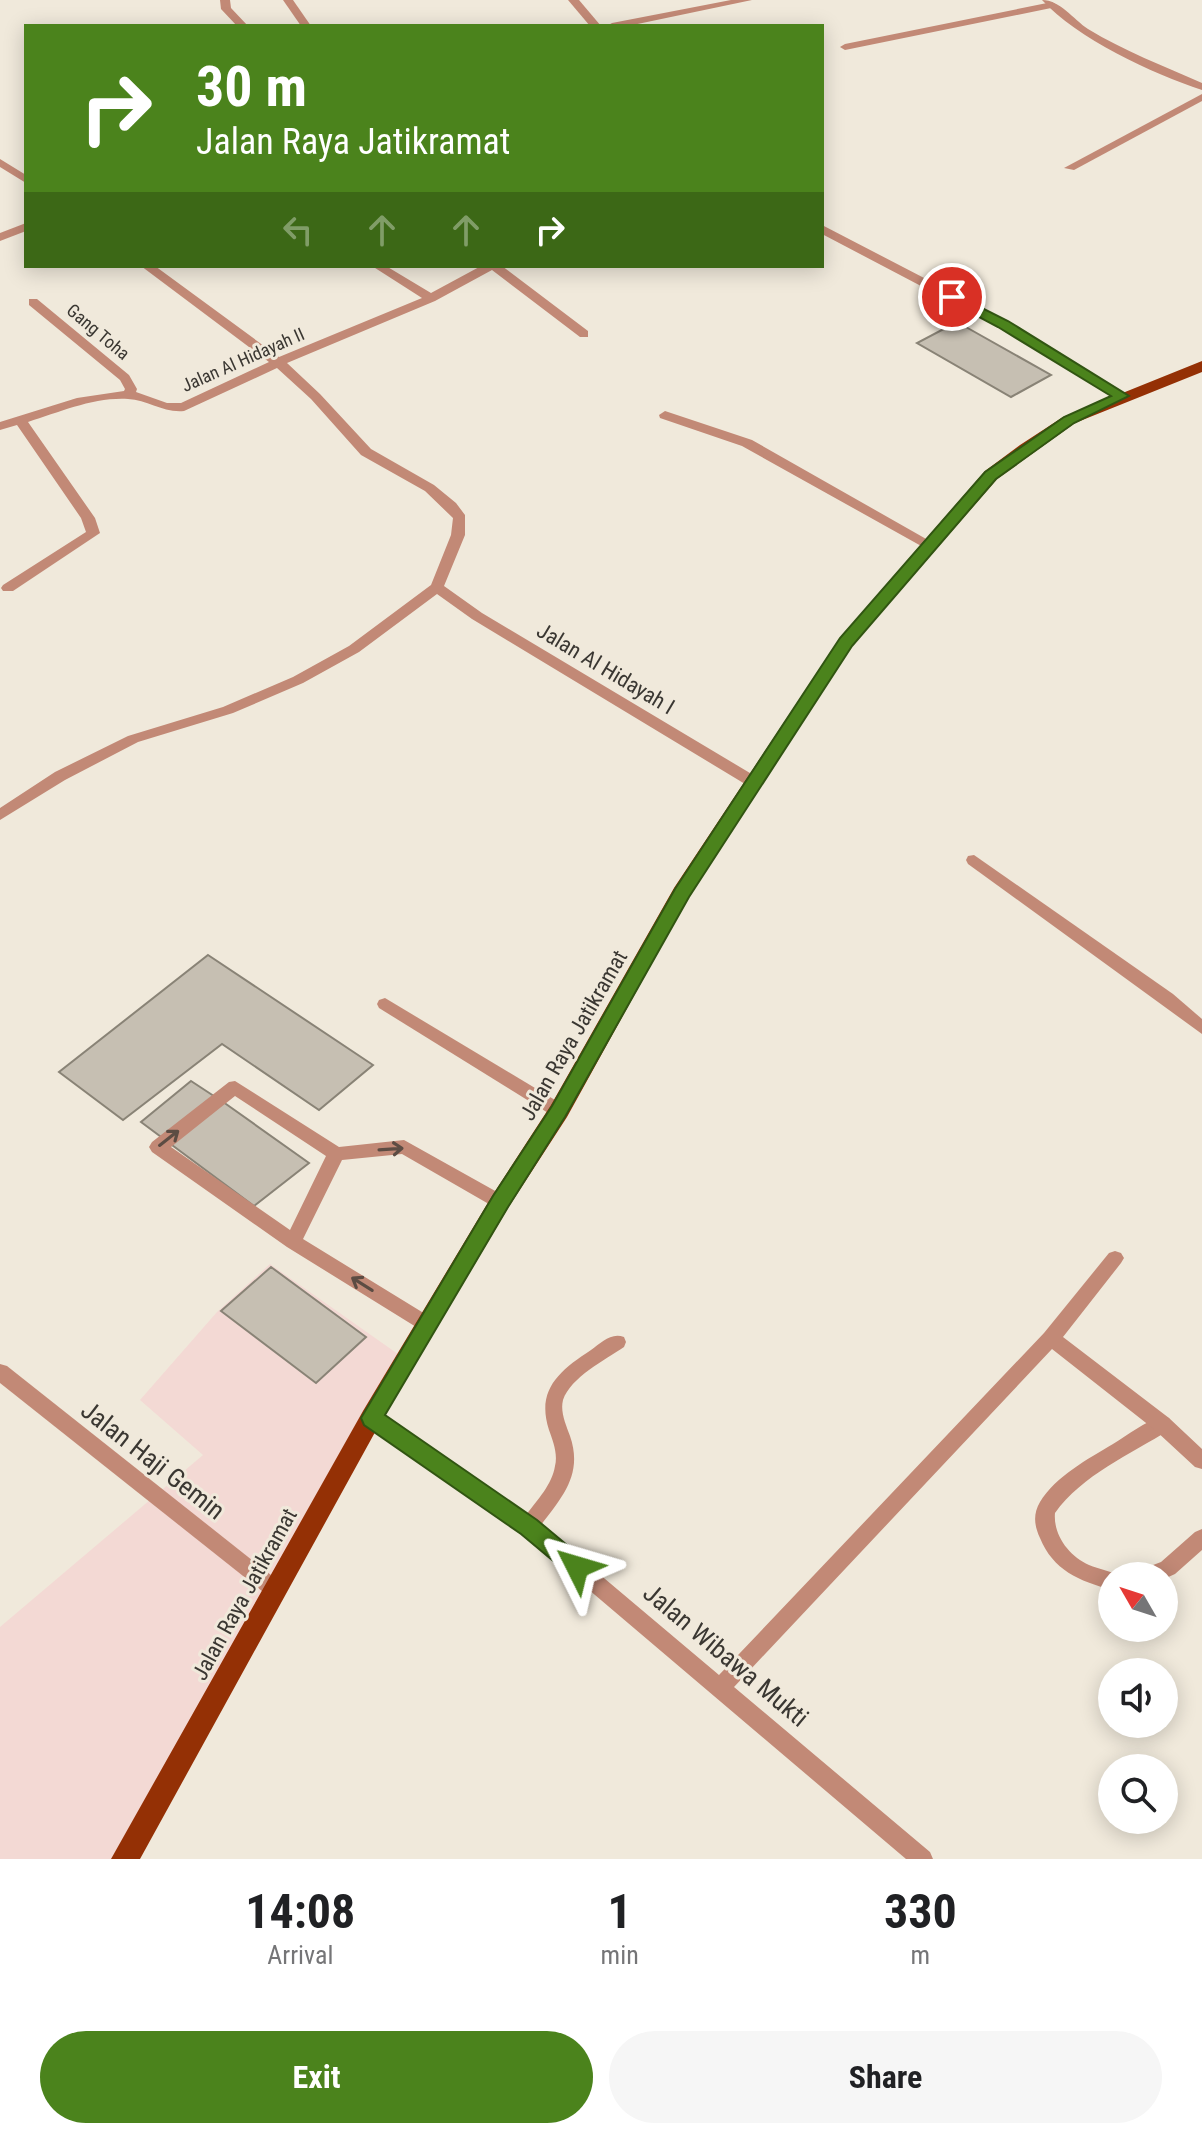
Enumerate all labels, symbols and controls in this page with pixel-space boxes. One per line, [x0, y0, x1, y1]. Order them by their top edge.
text: 30 m [196, 54, 307, 120]
icon: right [64, 56, 168, 160]
text: Jalan Raya Jatikramat [196, 121, 510, 163]
icon: left [276, 208, 320, 252]
icon: ahead [360, 208, 404, 252]
icon: ahead [444, 208, 488, 252]
icon: right [528, 208, 572, 252]
pin [918, 263, 986, 331]
icon: arrive [930, 275, 974, 319]
street label: Gang Toha [63, 299, 134, 364]
street label: Jalan Al Hidayah II [178, 323, 307, 396]
street label: Jalan Al Hidayah I [532, 618, 679, 719]
street label: Jalan Raya Jatikramat [515, 946, 632, 1125]
one-way arrow [158, 1129, 179, 1146]
one-way arrow [377, 1141, 404, 1156]
one-way arrow [351, 1276, 373, 1292]
street label: Jalan Haji Gemin [75, 1395, 231, 1525]
street label: Jalan Raya Jatikramat [187, 1504, 302, 1684]
position arrow [535, 1525, 619, 1609]
north arrow [1098, 1562, 1178, 1642]
map controls [1098, 1562, 1178, 1834]
street label: Jalan Wibawa Mukti [637, 1577, 815, 1733]
button: sound [1098, 1658, 1178, 1738]
button: search [1098, 1754, 1178, 1834]
text: 14:08 [245, 1883, 355, 1940]
text: 1 [608, 1883, 632, 1940]
text: 330 [884, 1883, 957, 1940]
text: Arrival [267, 1940, 333, 1970]
text: min [601, 1940, 639, 1970]
text: m [911, 1940, 930, 1970]
button: Exit [40, 2031, 593, 2123]
button: Share [609, 2031, 1162, 2123]

